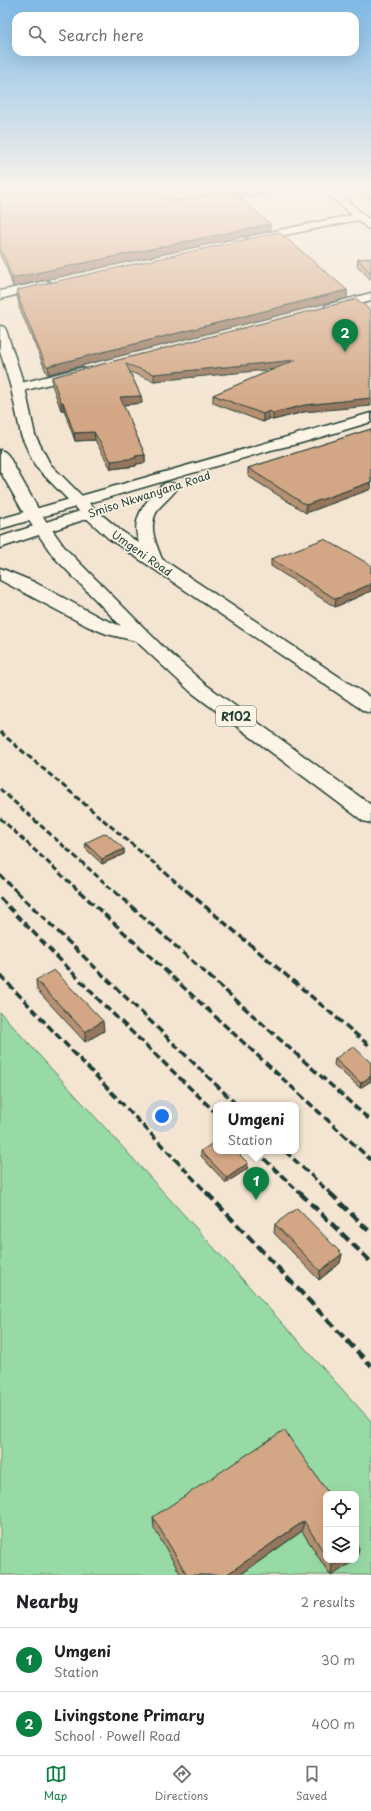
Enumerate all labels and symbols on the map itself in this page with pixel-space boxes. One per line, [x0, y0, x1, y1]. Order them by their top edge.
pin: 2 [332, 319, 358, 352]
street label: Smiso Nkwanyana Road [85, 466, 213, 522]
street label: Umgeni Road [108, 526, 176, 580]
road number: R102 [216, 706, 256, 726]
your location [152, 1106, 172, 1126]
pin: 1 [243, 1167, 269, 1200]

